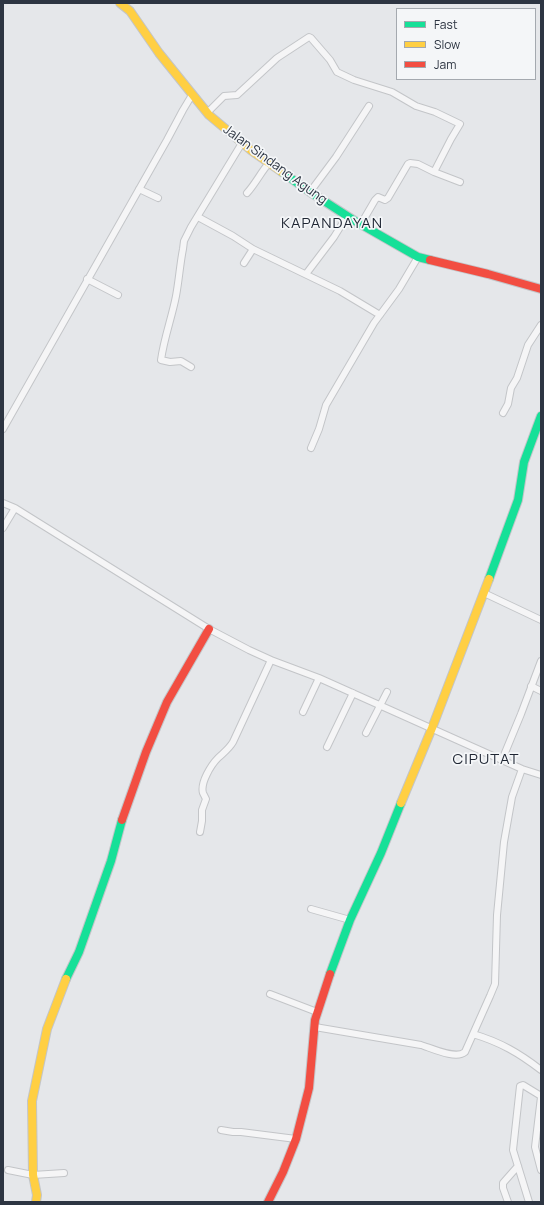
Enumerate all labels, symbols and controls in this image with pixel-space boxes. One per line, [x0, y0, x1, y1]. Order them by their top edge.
legend [396, 8, 536, 80]
text: Fast [434, 16, 458, 33]
text: Slow [434, 36, 460, 53]
text: Jam [434, 56, 456, 73]
street label: Jalan Sindang Agung [220, 122, 330, 208]
district label: KAPANDAYAN [281, 215, 383, 233]
district label: CIPUTAT [452, 751, 520, 769]

